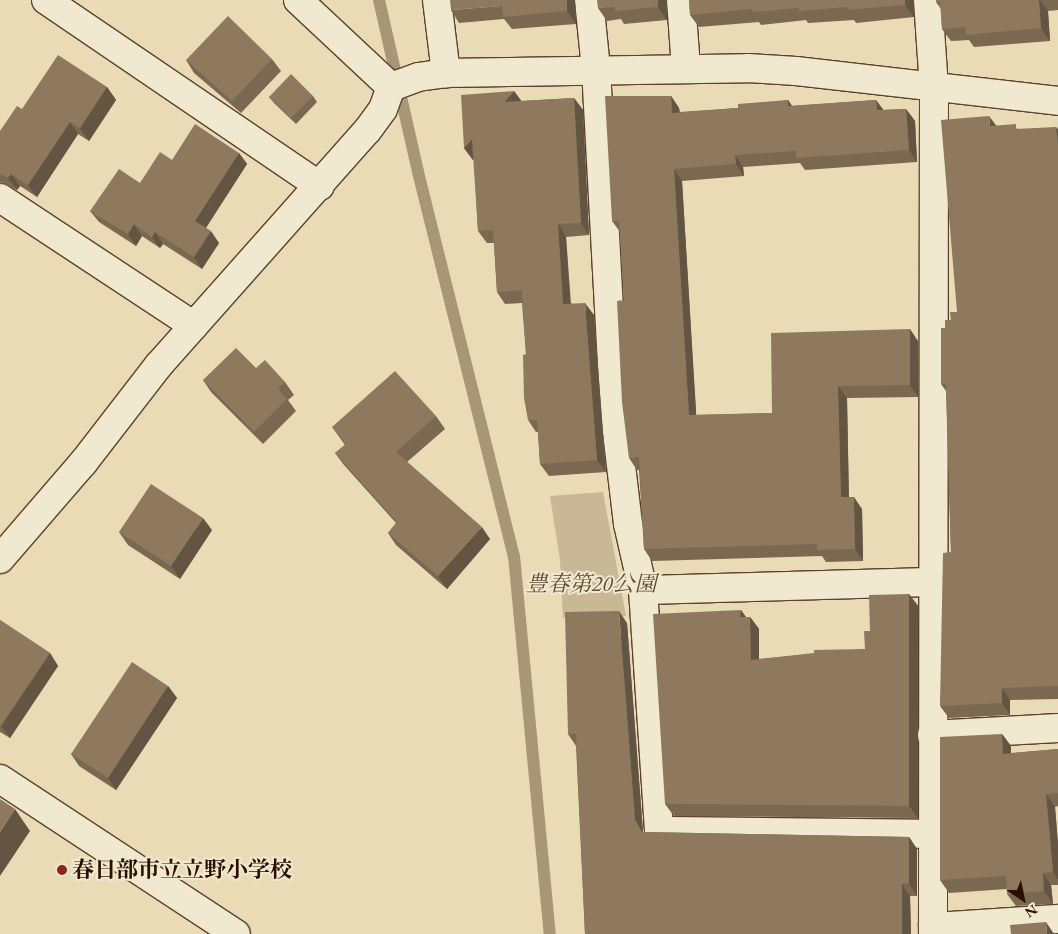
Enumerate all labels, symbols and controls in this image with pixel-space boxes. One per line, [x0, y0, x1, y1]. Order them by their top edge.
park label: 豊春第20公園 [525, 571, 657, 597]
place label: 春日部市立立野小学校 [72, 857, 292, 883]
marker: 春日部市立立野小学校 [56, 864, 68, 876]
north arrow [998, 874, 1048, 924]
text: N [1022, 901, 1041, 922]

